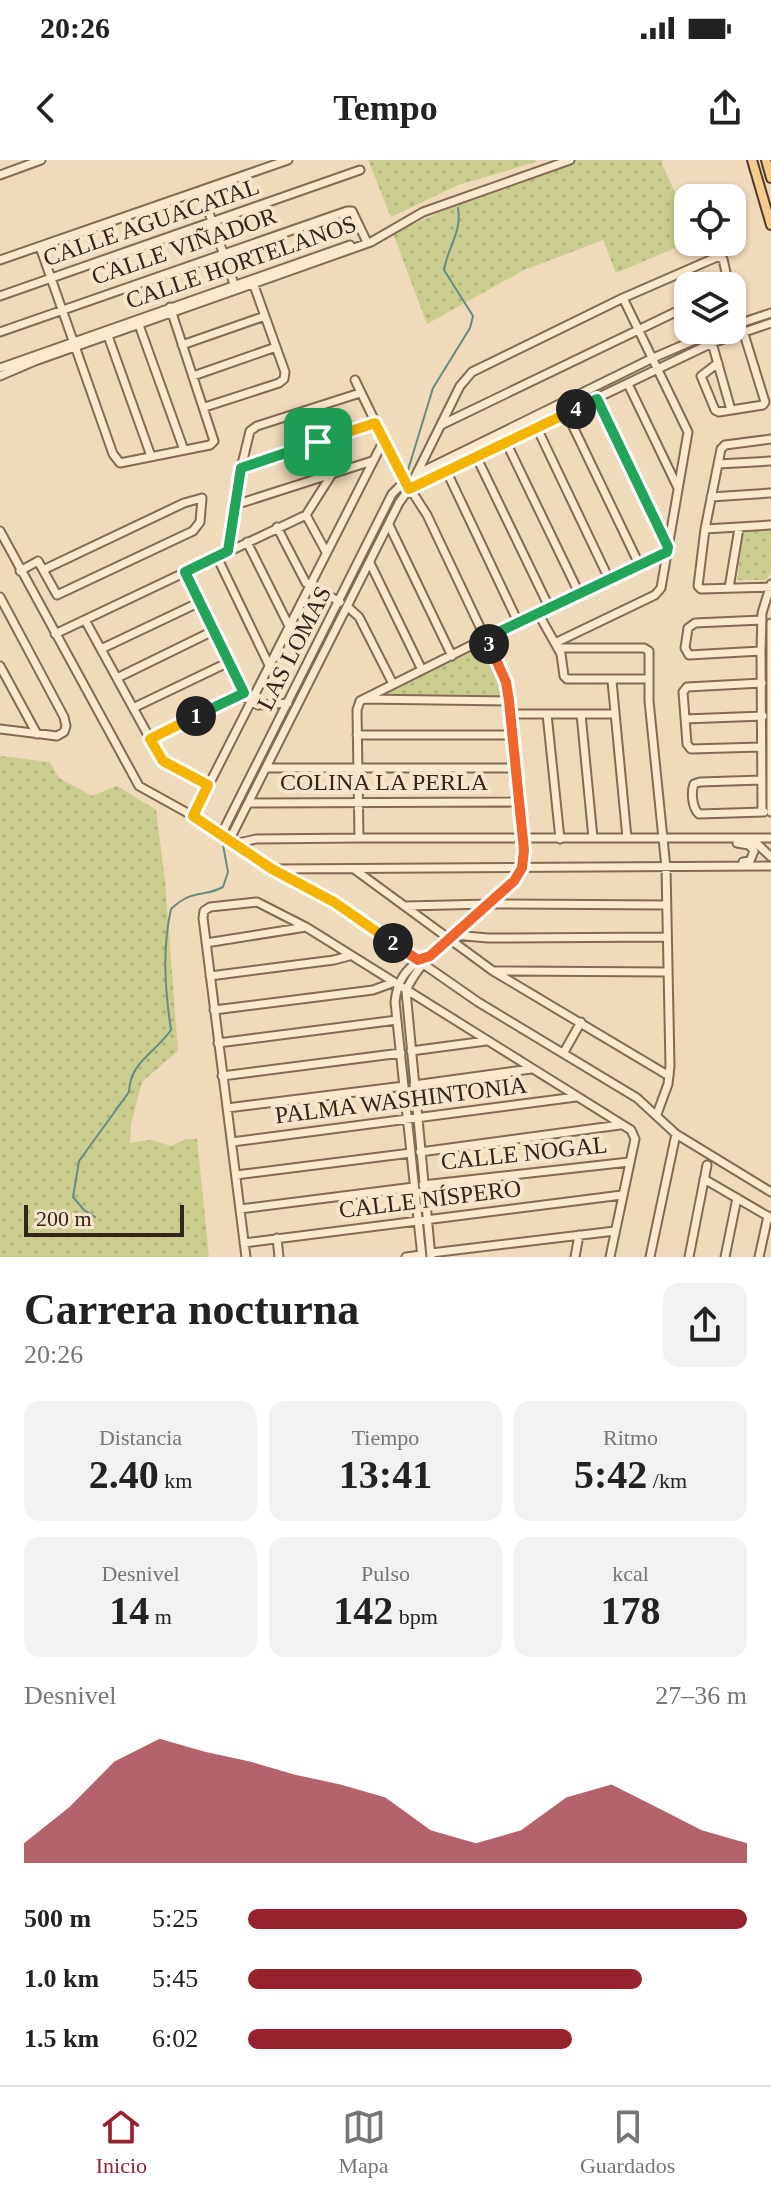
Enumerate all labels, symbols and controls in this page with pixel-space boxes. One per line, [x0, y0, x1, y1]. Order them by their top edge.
text: 20:26 [40, 11, 110, 44]
icon: back [24, 86, 68, 130]
icon: share [703, 86, 747, 130]
text: Tempo [333, 88, 438, 128]
street label: CALLE AGUACATAL [40, 173, 262, 271]
map controls [674, 184, 746, 344]
button: locate [674, 184, 746, 256]
street label: CALLE VIÑADOR [88, 202, 280, 290]
street label: CALLE HORTELANOS [122, 210, 360, 314]
button: layers [674, 272, 746, 344]
pin: 4 [556, 389, 596, 429]
text: 4 [571, 396, 582, 421]
pin [284, 408, 352, 476]
icon: arrive [296, 420, 340, 464]
street label: LAS LOMAS [252, 582, 336, 714]
pin: 3 [469, 624, 509, 664]
text: 3 [484, 631, 495, 656]
pin: 1 [176, 696, 216, 736]
text: 1 [191, 703, 202, 728]
street label: COLINA LA PERLA [280, 769, 489, 795]
pin: 2 [373, 923, 413, 963]
text: 2 [388, 930, 399, 955]
street label: PALMA WASHINTONIA [274, 1072, 529, 1128]
street label: CALLE NOGAL [439, 1131, 609, 1175]
street label: CALLE NÍSPERO [337, 1175, 523, 1223]
scale bar [24, 1201, 184, 1237]
text: 200 m [36, 1206, 92, 1231]
button: share [663, 1283, 747, 1367]
text: Carrera nocturna [24, 1285, 359, 1334]
text: 20:26 [24, 1340, 83, 1369]
text: Distancia [99, 1425, 182, 1450]
text: Tiempo [352, 1425, 419, 1450]
text: Ritmo [603, 1425, 658, 1450]
text: 2.40 [89, 1452, 159, 1497]
text: 13:41 [339, 1452, 432, 1497]
text: 5:42 [574, 1452, 647, 1497]
text: km [159, 1468, 192, 1493]
text: /km [647, 1468, 687, 1493]
text: Desnivel [101, 1561, 180, 1586]
text: Pulso [361, 1561, 410, 1586]
text: kcal [612, 1561, 649, 1586]
text: 14 [109, 1588, 149, 1633]
text: 142 [333, 1588, 393, 1633]
text: 178 [601, 1588, 661, 1633]
text: m [149, 1604, 172, 1629]
text: bpm [393, 1604, 438, 1629]
text: Desnivel [24, 1681, 116, 1710]
text: 27–36 m [655, 1681, 747, 1710]
text: 500 m [24, 1904, 91, 1933]
text: 5:25 [152, 1904, 198, 1933]
text: 1.0 km [24, 1964, 99, 1993]
text: 5:45 [152, 1964, 198, 1993]
text: 1.5 km [24, 2024, 99, 2053]
text: 6:02 [152, 2024, 198, 2053]
tab: Inicio [96, 2105, 147, 2179]
tab: Mapa [338, 2105, 389, 2179]
tab: Guardados [580, 2105, 675, 2179]

